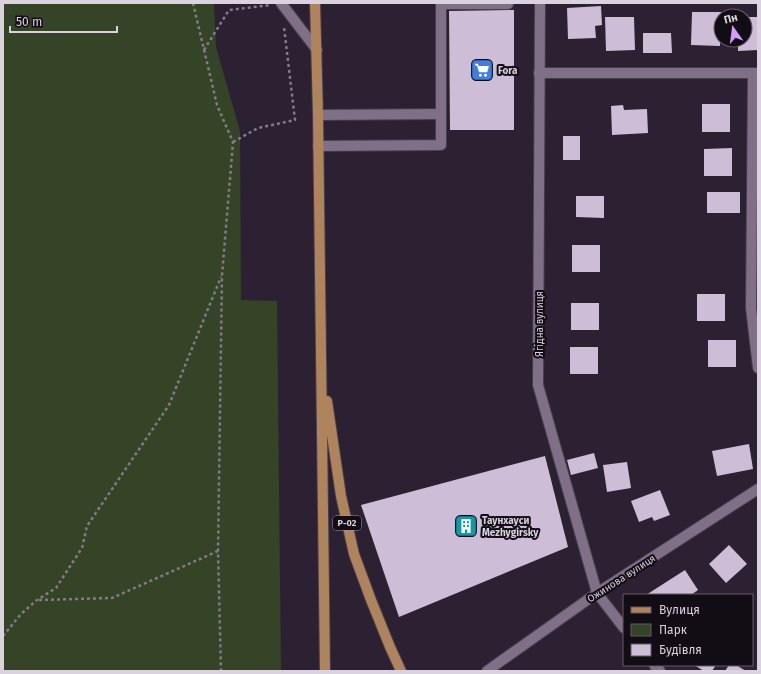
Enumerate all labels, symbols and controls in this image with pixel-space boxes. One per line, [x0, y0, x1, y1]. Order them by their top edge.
scale bar [10, 8, 117, 34]
north arrow [713, 8, 753, 48]
text: Пн [722, 11, 739, 27]
text: 50 m [16, 15, 42, 29]
supermarket icon: Fora [469, 57, 495, 83]
place label: Fora [498, 65, 518, 77]
street label: Ягідна вулиця [533, 291, 546, 357]
building icon: Таунхауси Mezhygirsky [453, 513, 479, 539]
place label: Таунхауси Mezhygirsky [482, 515, 539, 539]
road number: Р-02 [333, 516, 361, 530]
street label: Ожинова вулиця [585, 552, 658, 605]
legend [623, 594, 753, 666]
text: Вулиця [659, 603, 700, 617]
text: Парк [659, 623, 688, 637]
text: Будівля [659, 643, 702, 657]

